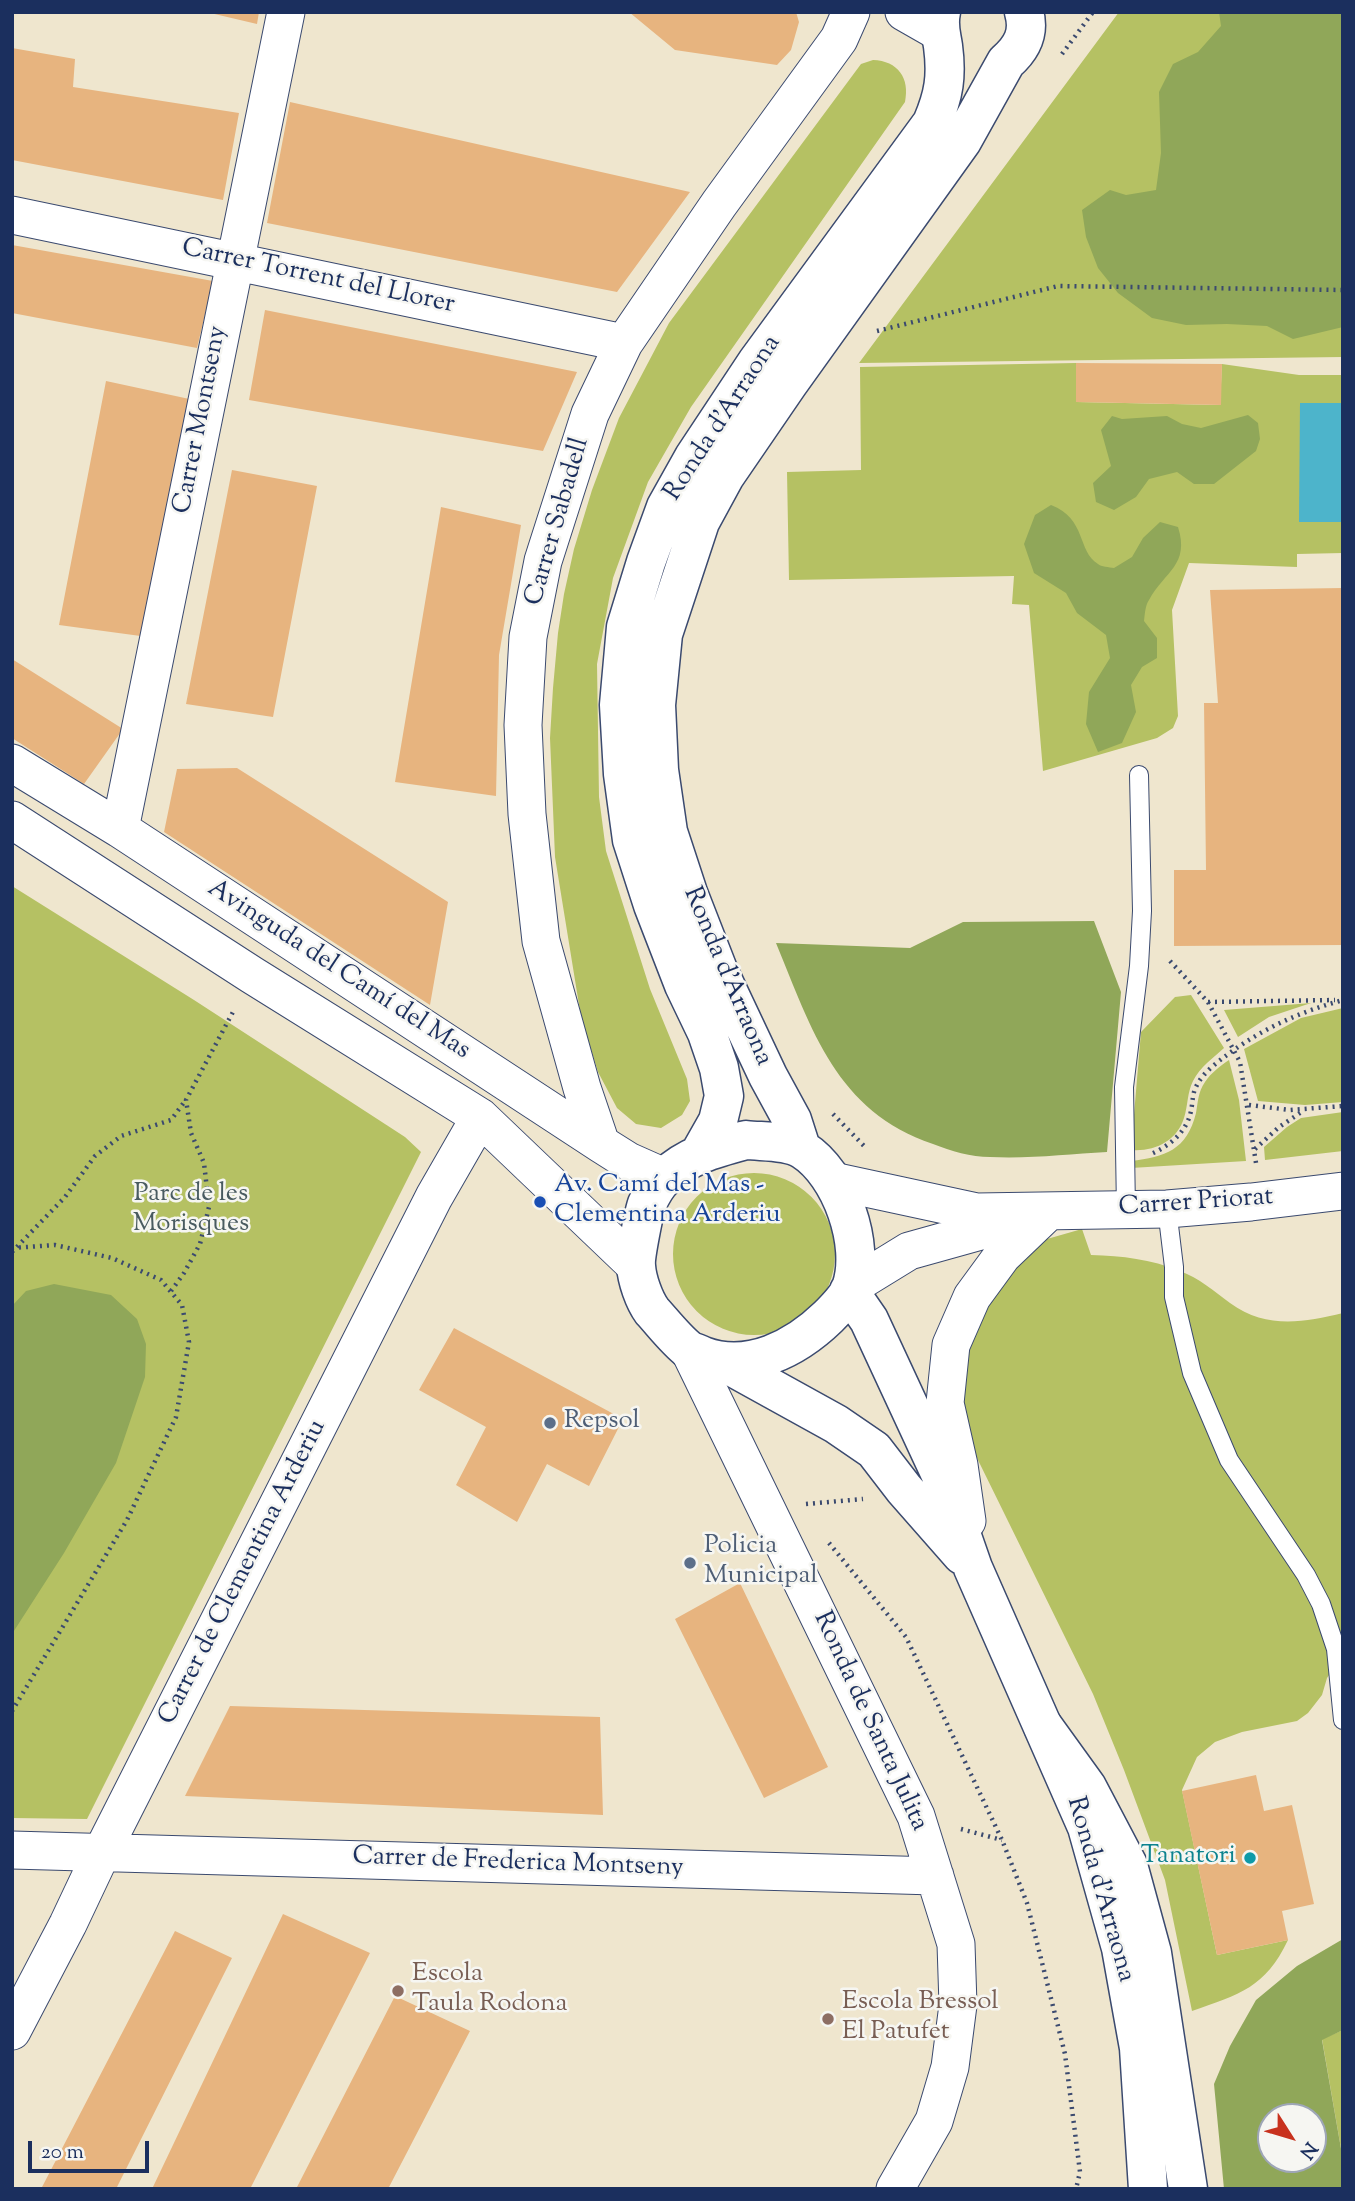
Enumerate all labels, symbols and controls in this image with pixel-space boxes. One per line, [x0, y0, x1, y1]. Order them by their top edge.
street label: Carrer Torrent del Llorer [179, 234, 457, 322]
street label: Carrer Montseny [168, 323, 236, 517]
street label: Ronda d'Arraona [659, 330, 789, 508]
street label: Carrer Sabadell [520, 434, 598, 610]
street label: Avinguda del Camí del Mas [201, 874, 475, 1068]
street label: Ronda d'Arraona [674, 883, 778, 1071]
place label: Av. Camí del Mas - Clementina Arderiu [554, 1171, 781, 1232]
park label: Parc de les Morisques [133, 1180, 249, 1242]
street label: Carrer Priorat [1118, 1183, 1274, 1225]
marker: Av. Camí del Mas - Clementina Arderiu [532, 1194, 548, 1210]
place label: Repsol [564, 1407, 640, 1439]
street label: Carrer de Clementina Arderiu [153, 1415, 335, 1731]
marker: Repsol [542, 1415, 558, 1431]
place label: Policia Municipal [704, 1532, 818, 1594]
marker: Policia Municipal [682, 1555, 698, 1571]
street label: Ronda de Santa Julita [804, 1607, 934, 1837]
street label: Ronda d'Arraona [1058, 1794, 1140, 1986]
place label: Tanatori [1141, 1842, 1236, 1874]
street label: Carrer de Frederica Montseny [352, 1843, 684, 1885]
marker: Tanatori [1242, 1850, 1258, 1866]
place label: Escola Taula Rodona [412, 1960, 568, 2022]
marker: Escola Taula Rodona [390, 1983, 406, 1999]
place label: Escola Bressol El Patufet [842, 1988, 999, 2050]
marker: Escola Bressol El Patufet [820, 2011, 836, 2027]
north arrow [1257, 2103, 1327, 2173]
scale bar [32, 2128, 152, 2172]
text: N [1292, 2136, 1323, 2164]
text: 20 m [41, 2138, 84, 2168]

